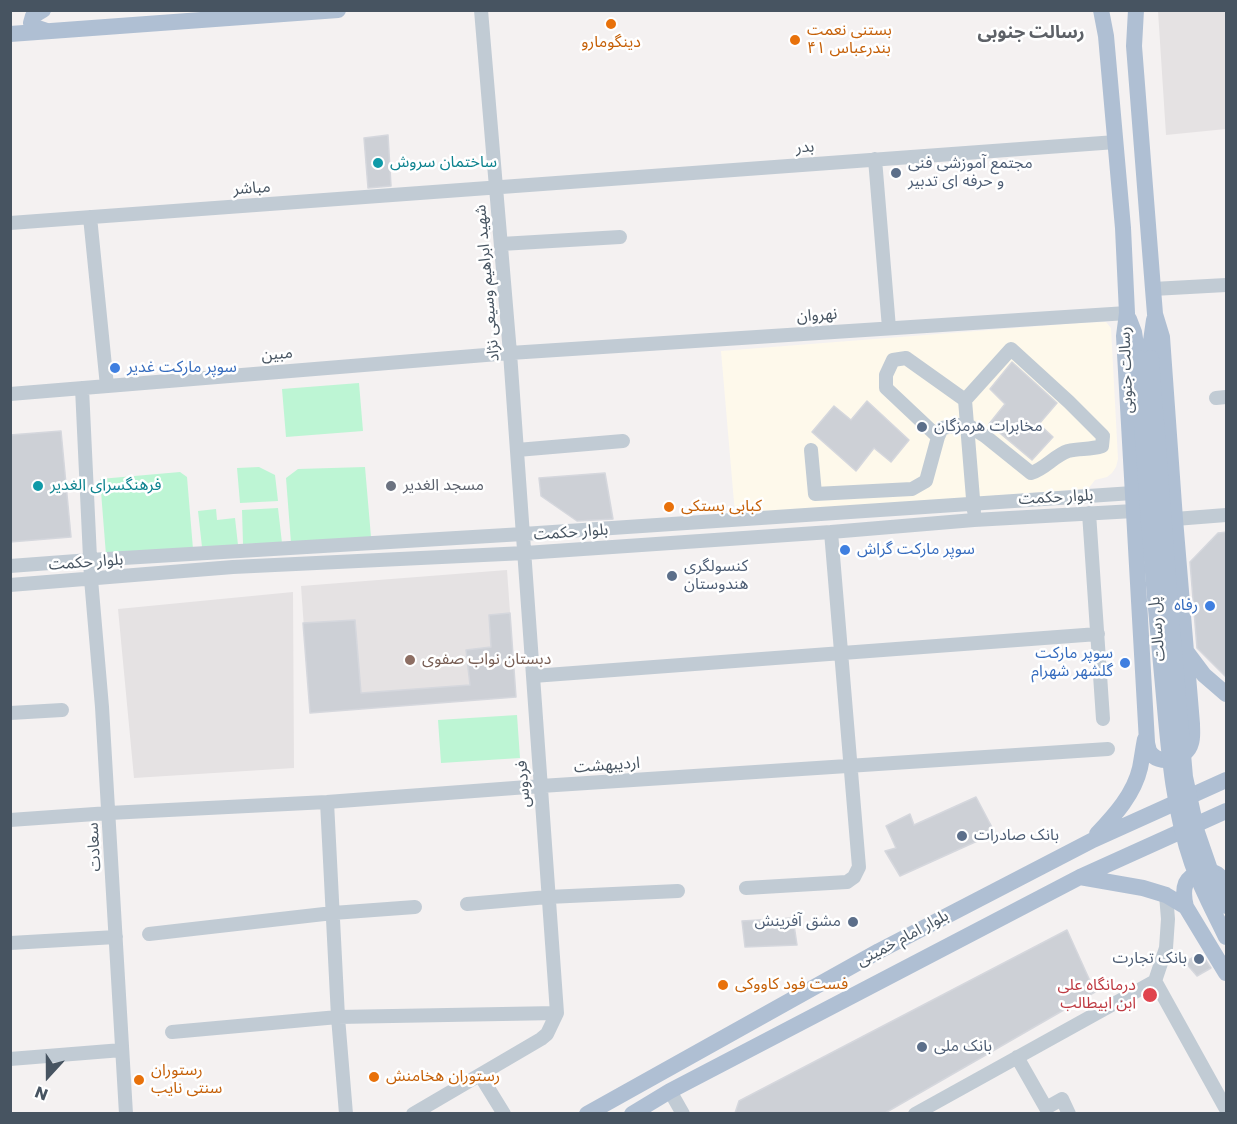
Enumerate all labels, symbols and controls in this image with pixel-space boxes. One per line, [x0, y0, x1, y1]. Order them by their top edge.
marker: دینگومارو [604, 17, 618, 31]
place label: بستنی نعمت بندرعباس ۴۱ [807, 21, 892, 59]
district label: رسالت جنوبی [977, 22, 1085, 44]
place label: دینگومارو [581, 33, 641, 53]
marker: بستنی نعمت بندرعباس ۴۱ [788, 33, 802, 47]
street label: بدر [795, 138, 815, 158]
place label: ساختمان سروش [390, 153, 497, 173]
place label: مجتمع آموزشی فنی و حرفه ای تدبیر [908, 154, 1033, 192]
marker: ساختمان سروش [371, 156, 385, 170]
marker: مجتمع آموزشی فنی و حرفه ای تدبیر [889, 166, 903, 180]
street label: مباشر [233, 178, 271, 200]
street label: شهید ابراهیم وسیعی نژاد [472, 204, 504, 362]
street label: نهروان [796, 305, 838, 327]
street label: رسالت جنوبی [1116, 326, 1138, 414]
street label: مبین [260, 344, 294, 366]
place label: سوپر مارکت غدیر [127, 358, 237, 378]
marker: سوپر مارکت غدیر [108, 361, 122, 375]
place label: مخابرات هرمزگان [934, 417, 1043, 437]
marker: مخابرات هرمزگان [915, 420, 929, 434]
place label: فرهنگسرای الغدیر [50, 476, 161, 496]
place label: مسجد الغدیر [403, 476, 484, 496]
marker: فرهنگسرای الغدیر [31, 479, 45, 493]
marker: مسجد الغدیر [384, 479, 398, 493]
street label: بلوار حکمت [1018, 486, 1094, 510]
place label: کبابی بستکی [681, 497, 762, 517]
marker: کبابی بستکی [662, 500, 676, 514]
street label: بلوار حکمت [533, 521, 609, 545]
place label: سوپر مارکت گراش [857, 540, 975, 560]
marker: سوپر مارکت گراش [838, 543, 852, 557]
street label: بلوار حکمت [48, 551, 124, 575]
place label: کنسولگری هندوستان [684, 557, 748, 595]
marker: کنسولگری هندوستان [665, 569, 679, 583]
street label: پل رسالت [1146, 596, 1170, 662]
place label: رفاه [1174, 596, 1198, 616]
marker: رفاه [1203, 599, 1217, 613]
place label: سوپر مارکت گلشهر شهرام [1031, 644, 1113, 682]
place label: دبستان نواب صفوی [422, 650, 551, 670]
marker: دبستان نواب صفوی [403, 653, 417, 667]
marker: سوپر مارکت گلشهر شهرام [1118, 656, 1132, 670]
street label: اردیبهشت [573, 754, 641, 778]
street label: فردوس [513, 760, 535, 808]
street label: سعادت [84, 822, 106, 872]
place label: بانک صادرات [974, 826, 1059, 846]
marker: بانک صادرات [955, 829, 969, 843]
street label: بلوار امام خمینی [854, 907, 952, 971]
place label: مشق آفرینش [754, 912, 841, 932]
marker: مشق آفرینش [846, 915, 860, 929]
place label: بانک تجارت [1112, 949, 1187, 969]
marker: بانک تجارت [1192, 952, 1206, 966]
place label: فست فود کاووکی [735, 975, 848, 995]
place label: درمانگاه علی ابن ابیطالب [1058, 976, 1136, 1014]
marker: فست فود کاووکی [716, 978, 730, 992]
marker: درمانگاه علی ابن ابیطالب [1141, 986, 1159, 1004]
place label: بانک ملی [934, 1037, 992, 1057]
marker: بانک ملی [915, 1040, 929, 1054]
north arrow [18, 1046, 78, 1106]
place label: رستوران سنتی نایب [151, 1061, 222, 1099]
place label: رستوران هخامنش [386, 1067, 500, 1087]
marker: رستوران هخامنش [367, 1070, 381, 1084]
marker: رستوران سنتی نایب [132, 1073, 146, 1087]
text: N [32, 1080, 51, 1106]

